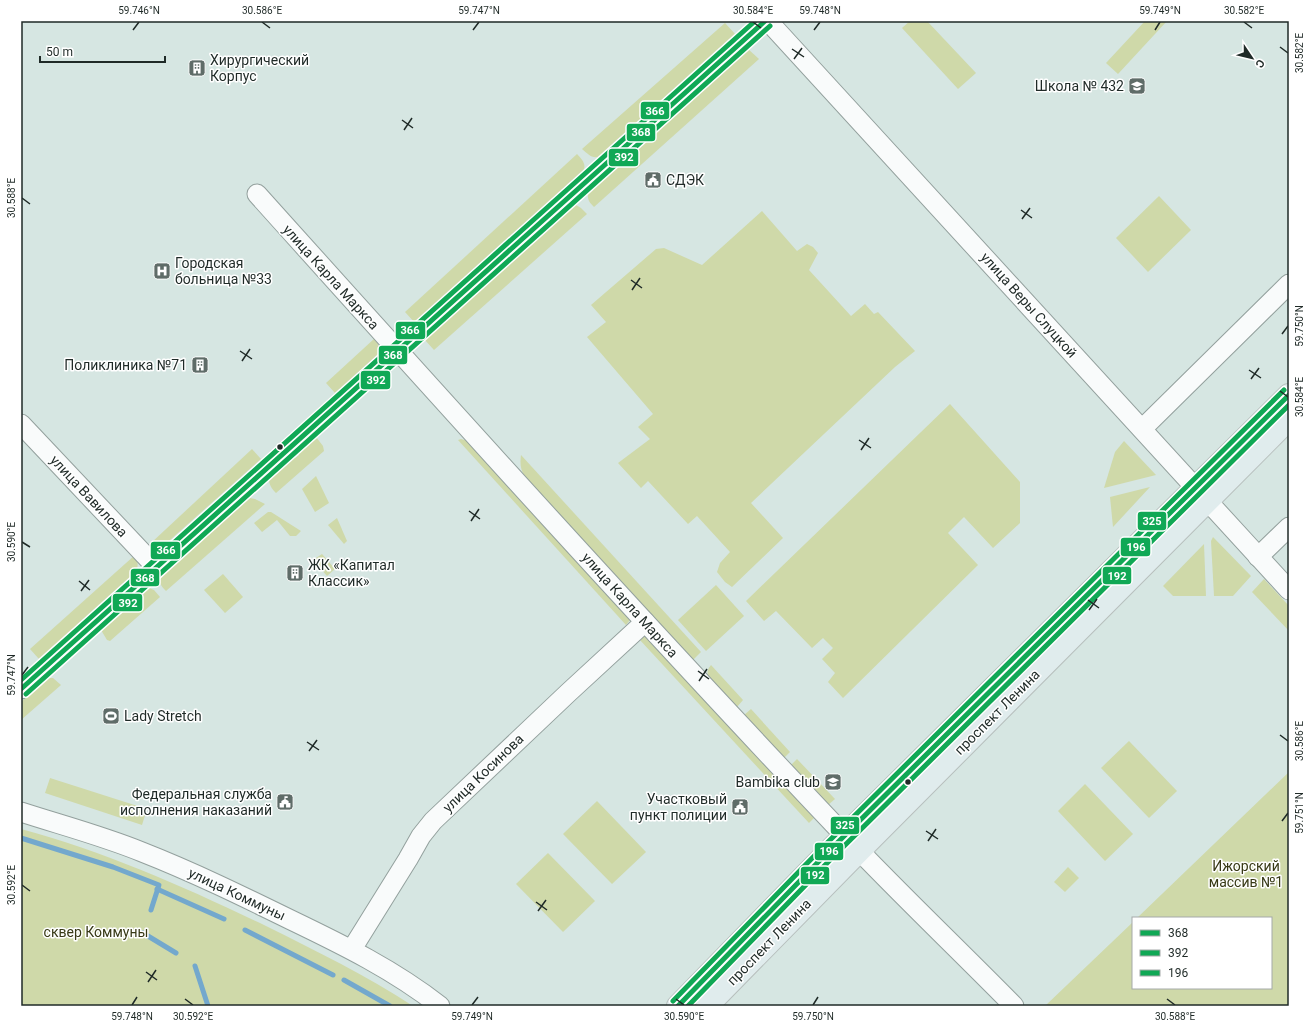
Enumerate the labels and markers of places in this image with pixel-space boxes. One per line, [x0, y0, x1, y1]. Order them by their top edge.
place label: Хирургический Корпус [210, 52, 309, 84]
building icon: Хирургический Корпус [187, 58, 207, 78]
school or university icon: Школа № 432 [1127, 76, 1147, 96]
place label: Школа № 432 [1035, 78, 1124, 94]
public building icon: СДЭК [643, 170, 663, 190]
place label: СДЭК [666, 172, 704, 188]
place label: Городская больница №33 [175, 255, 272, 287]
hospital icon: Городская больница №33 [152, 261, 172, 281]
building icon: Поликлиника №71 [190, 355, 210, 375]
place label: Поликлиника №71 [64, 357, 187, 373]
unlabelled marker [275, 442, 285, 452]
place label: ЖК «Капитал Классик» [308, 557, 395, 589]
building icon: ЖК «Капитал Классик» [285, 563, 305, 583]
sports icon: Lady Stretch [101, 706, 121, 726]
place label: Lady Stretch [124, 708, 202, 724]
school or university icon: Bambika club [823, 772, 843, 792]
place label: Bambika club [736, 774, 820, 790]
unlabelled marker [903, 777, 913, 787]
place label: Федеральная служба исполнения наказаний [120, 786, 272, 818]
place label: Участковый пункт полиции [630, 791, 727, 823]
public building icon: Федеральная служба исполнения наказаний [275, 792, 295, 812]
public building icon: Участковый пункт полиции [730, 797, 750, 817]

